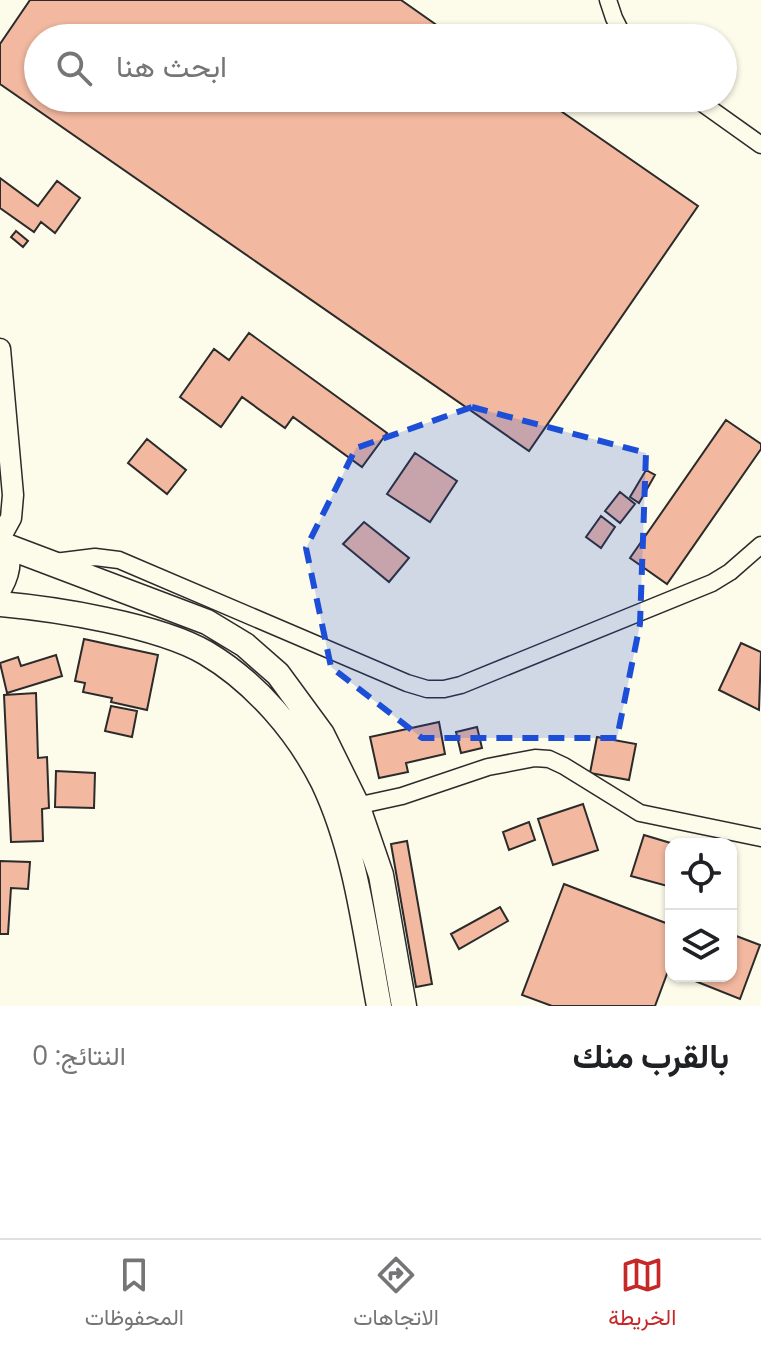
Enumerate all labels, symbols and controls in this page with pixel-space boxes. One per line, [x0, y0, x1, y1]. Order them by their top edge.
search box [24, 24, 737, 112]
text: ابحث هنا [116, 45, 227, 88]
icon: search [52, 46, 96, 90]
map controls [665, 838, 737, 982]
button: locate [665, 838, 737, 910]
button: layers [665, 910, 737, 982]
text: بالقرب منك [573, 1032, 729, 1080]
text: النتائج: 0 [32, 1038, 126, 1074]
tab: المحفوظات [85, 1253, 184, 1337]
tab: الاتجاهات [353, 1253, 439, 1337]
tab: الخريطة [608, 1253, 676, 1337]

